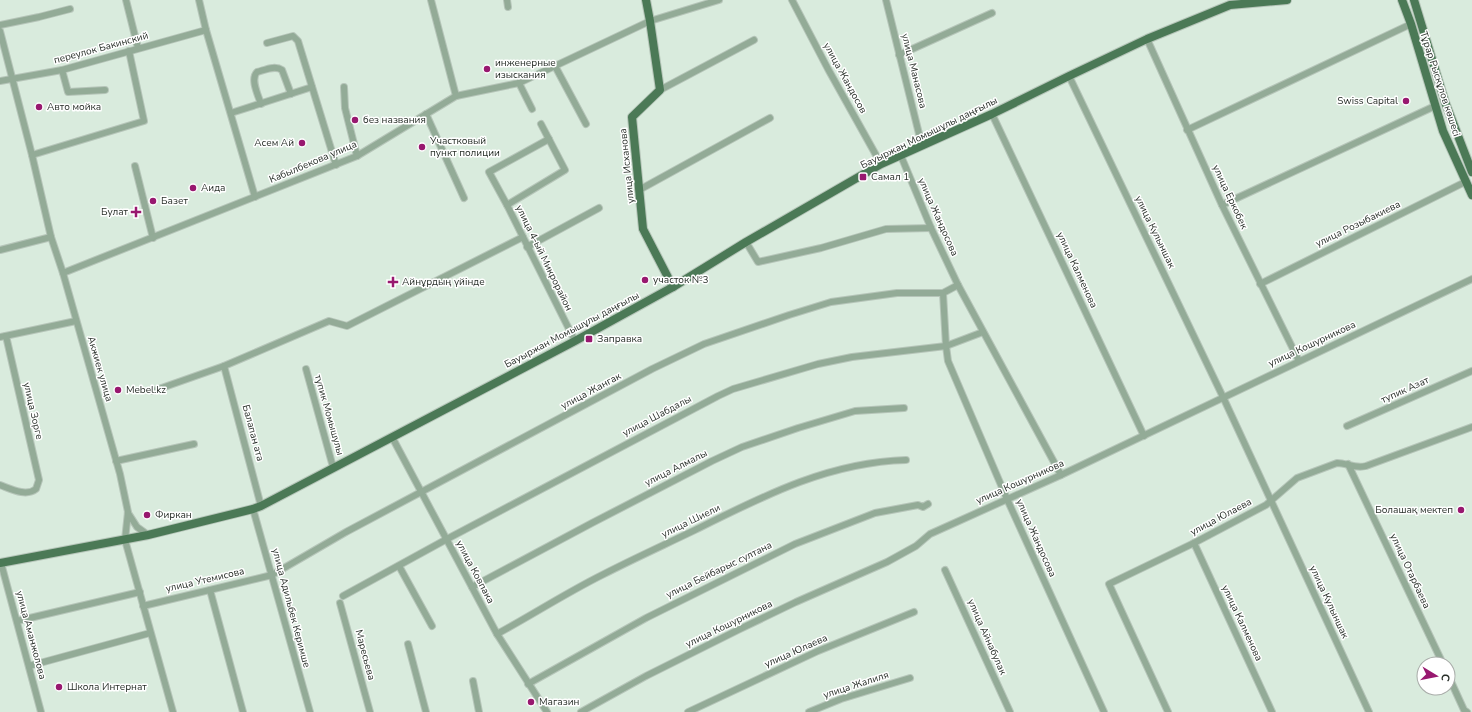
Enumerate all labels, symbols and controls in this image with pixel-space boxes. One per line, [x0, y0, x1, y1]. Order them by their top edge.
street label: переулок Бакинский [52, 29, 150, 67]
street label: Тұрар Рыскұлов көшесі [1416, 30, 1464, 138]
street label: улица Манасова [898, 32, 930, 110]
street label: улица Жандосов [820, 40, 870, 116]
place label: инженерные изыскания [495, 56, 556, 82]
marker: инженерные изыскания [482, 64, 492, 74]
street label: Бауыржан Момышұлы даңғылы [858, 94, 1000, 172]
place label: Swiss Capital [1337, 94, 1398, 108]
marker: Swiss Capital [1401, 96, 1411, 106]
place label: Авто мойка [47, 100, 101, 114]
marker: Авто мойка [34, 102, 44, 112]
place label: без названия [363, 113, 426, 127]
marker: без названия [350, 115, 360, 125]
street label: улица Исханова [616, 128, 638, 204]
place label: Участковый пункт полиции [429, 134, 500, 160]
place label: Асем Ай [254, 136, 294, 150]
street label: Кабылбекова улица [267, 137, 359, 187]
marker: Асем Ай [297, 138, 307, 148]
marker: Участковый пункт полиции [417, 142, 427, 152]
street label: улица Еркобек [1209, 163, 1251, 232]
place label: Самал 1 [871, 170, 909, 184]
marker: Самал 1 [858, 172, 868, 182]
street label: улица Жандосова [914, 176, 962, 258]
place label: Аида [201, 181, 225, 195]
marker: Аида [188, 183, 198, 193]
street label: улица Кулыншак [1131, 193, 1179, 271]
place label: Базет [161, 194, 188, 208]
marker: Базет [148, 196, 158, 206]
street label: улица Розыбакиева [1313, 197, 1403, 251]
street label: улица 4-ый Микрорайон [512, 203, 576, 313]
place label: Булат [101, 205, 129, 219]
marker: Булат [131, 207, 141, 217]
street label: улица Калменова [1053, 230, 1101, 310]
place label: участок №3 [653, 273, 709, 287]
place label: Айнұрдың үйінде [402, 275, 485, 289]
marker: участок №3 [640, 275, 650, 285]
marker: Айнұрдың үйінде [387, 276, 399, 288]
street label: Бауыржан Момышұлы даңғылы [502, 288, 642, 372]
street label: улица Кошурникова [1266, 318, 1358, 370]
place label: Заправка [597, 332, 642, 346]
marker: Заправка [584, 334, 594, 344]
street label: Акжиек улица [84, 335, 116, 403]
street label: улица Жангак [558, 369, 624, 413]
street label: тупик Момышулы [311, 373, 347, 457]
street label: тупик Азат [1379, 373, 1432, 407]
street label: улица Зорге [20, 381, 46, 441]
place label: Mebel.kz [126, 383, 166, 397]
marker: Mebel.kz [113, 385, 123, 395]
street label: улица Шабдалы [620, 392, 694, 440]
street label: Балапан ата [239, 403, 267, 463]
street label: улица Алмалы [642, 446, 710, 490]
street label: улица Кошурникова [974, 456, 1066, 508]
street label: улица Юлаева [1188, 495, 1254, 539]
street label: улица Жандосова [1012, 497, 1060, 579]
street label: улица Шиели [659, 501, 723, 541]
place label: Болашақ мектеп [1375, 503, 1453, 517]
marker: Болашақ мектеп [1456, 505, 1466, 515]
place label: Фиркан [155, 508, 192, 522]
marker: Фиркан [142, 510, 152, 520]
street label: улица Отарбаева [1386, 531, 1434, 611]
street label: улица Ковпака [452, 538, 498, 606]
street label: улица Бейбарыс султана [664, 538, 774, 602]
street label: улица Адильбек Керимше [268, 547, 314, 669]
street label: улица Кулыншак [1306, 563, 1352, 641]
street label: улица Утемисова [164, 564, 246, 596]
street label: улица Калменова [1218, 583, 1266, 663]
street label: улица Аманжолова [12, 589, 50, 681]
street label: улица Кошурникова [683, 597, 775, 651]
street label: улица Айнабулак [964, 597, 1010, 678]
street label: Маресьева [352, 628, 378, 682]
street label: улица Юлаева [762, 631, 830, 671]
north arrow [1416, 656, 1456, 696]
street label: улица Жалиля [821, 668, 891, 702]
text: С [1437, 673, 1453, 683]
place label: Школа Интернат [67, 680, 147, 694]
marker: Школа Интернат [54, 682, 64, 692]
place label: Магазин [539, 695, 579, 709]
marker: Магазин [526, 697, 536, 707]

